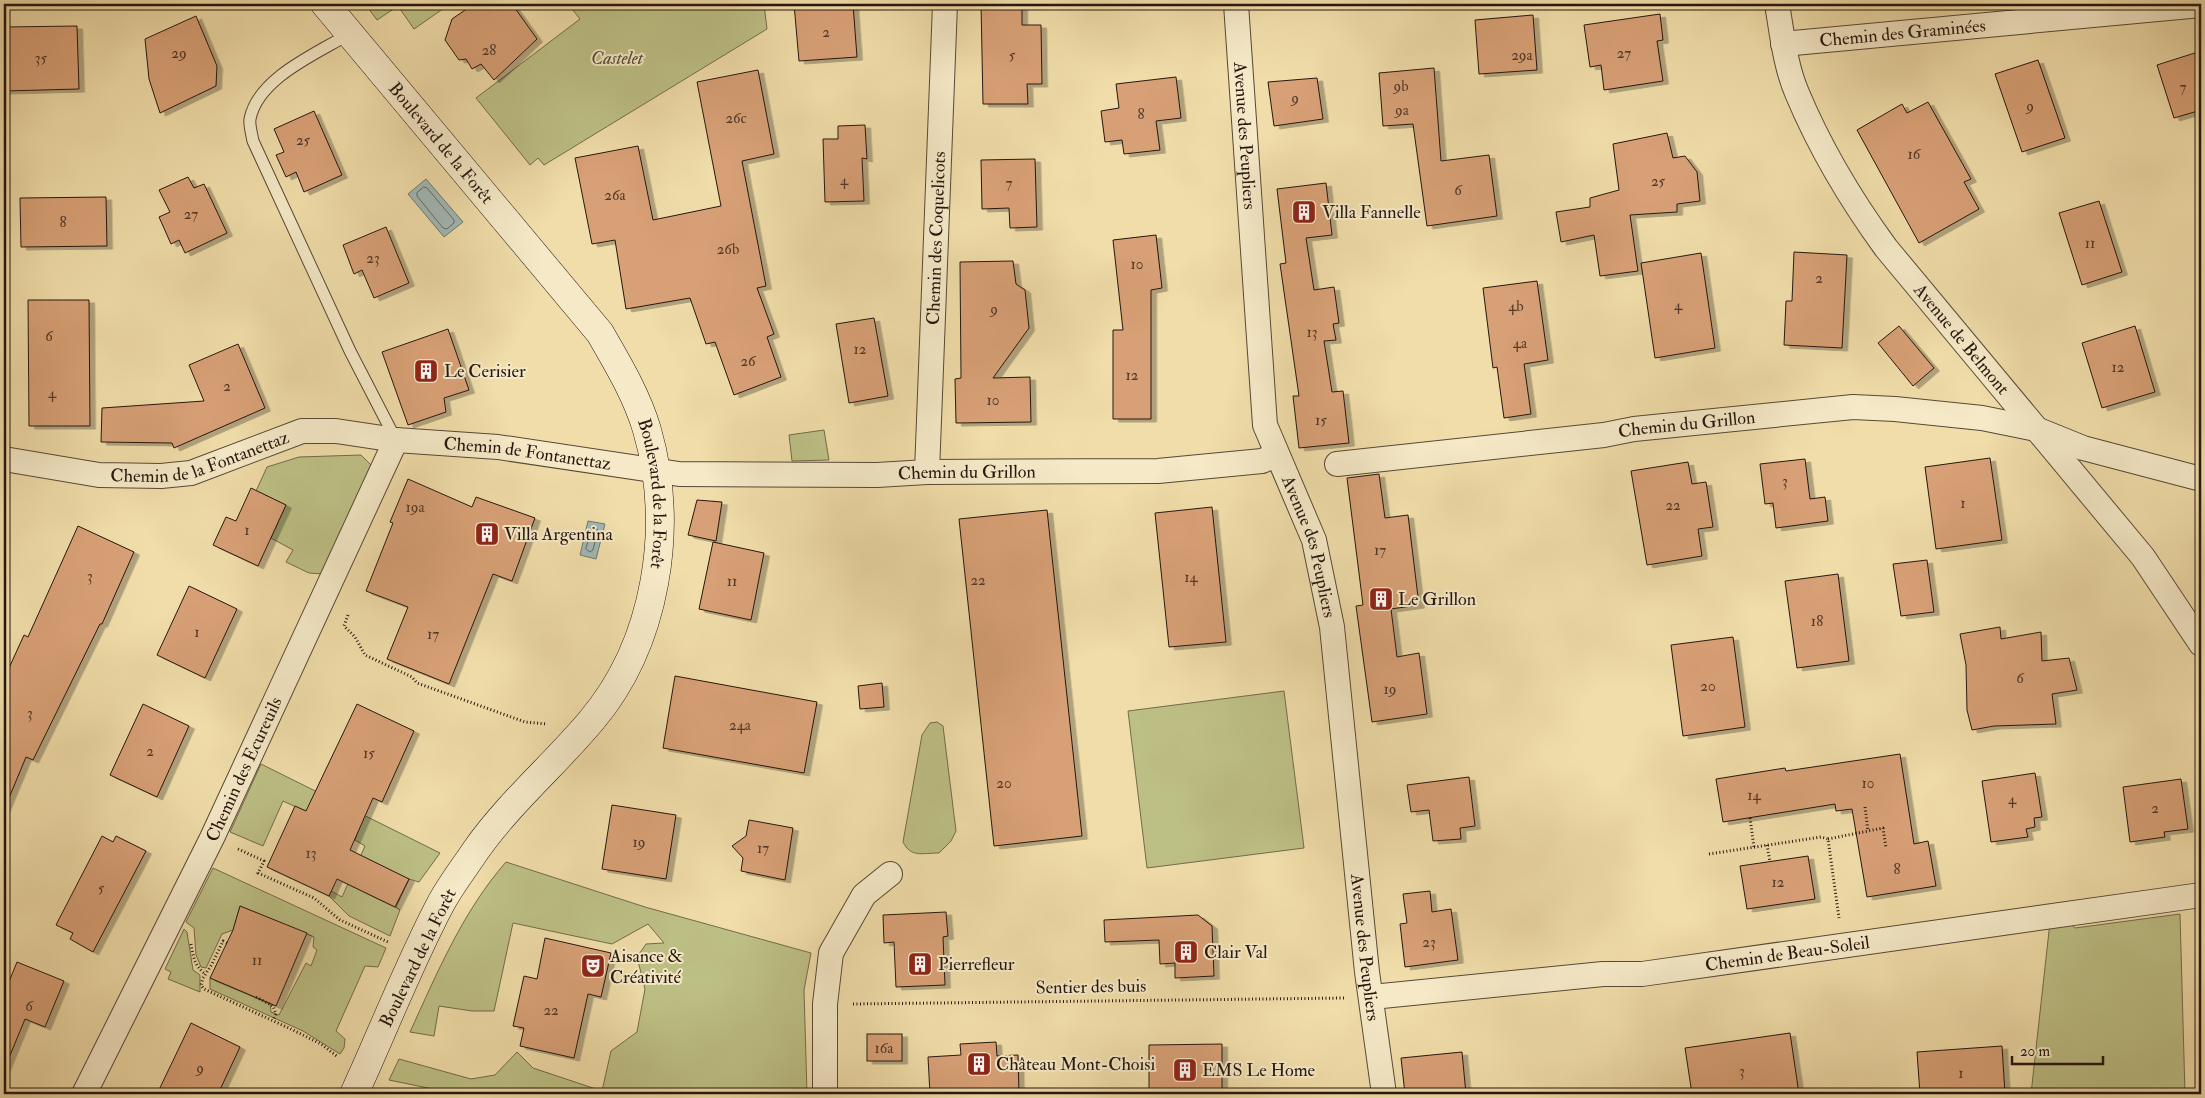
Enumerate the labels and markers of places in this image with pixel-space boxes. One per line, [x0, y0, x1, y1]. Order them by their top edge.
building icon: Villa Fannelle [1291, 199, 1317, 225]
place label: Villa Fannelle [1322, 201, 1421, 224]
building icon: Le Cerisier [413, 358, 439, 384]
place label: Le Cerisier [444, 360, 526, 383]
building icon: Villa Argentina [474, 521, 500, 547]
place label: Villa Argentina [504, 523, 613, 546]
building icon: Le Grillon [1368, 586, 1394, 612]
place label: Le Grillon [1398, 588, 1476, 611]
building icon: Clair Val [1173, 939, 1199, 965]
place label: Clair Val [1204, 941, 1268, 964]
place label: Aisance & Créativité [609, 945, 683, 989]
building icon: Pierrefleur [907, 951, 933, 977]
theatre icon: Aisance & Créativité [580, 953, 606, 979]
place label: Pierrefleur [938, 953, 1015, 976]
building icon: Château Mont-Choisi [966, 1051, 992, 1077]
place label: Château Mont-Choisi [996, 1053, 1155, 1076]
building icon: EMS Le Home [1172, 1057, 1198, 1083]
place label: EMS Le Home [1202, 1059, 1316, 1082]

